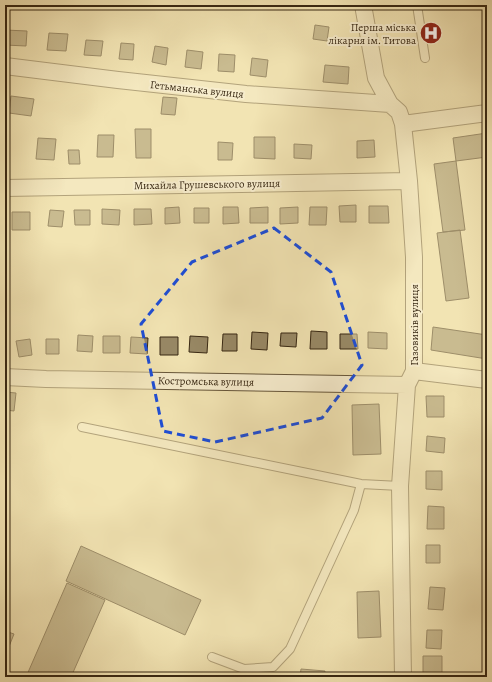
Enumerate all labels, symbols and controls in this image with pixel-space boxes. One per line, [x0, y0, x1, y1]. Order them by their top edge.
place label: Перша міська лікарня ім. Титова [329, 20, 417, 48]
hospital icon: Перша міська лікарня ім. Титова [418, 20, 444, 46]
street label: Гетьманська вулиця [149, 77, 245, 102]
street label: Михайла Грушевського вулиця [134, 176, 280, 193]
street label: Газовиків вулиця [407, 284, 422, 366]
street label: Костромська вулиця [158, 373, 254, 390]

